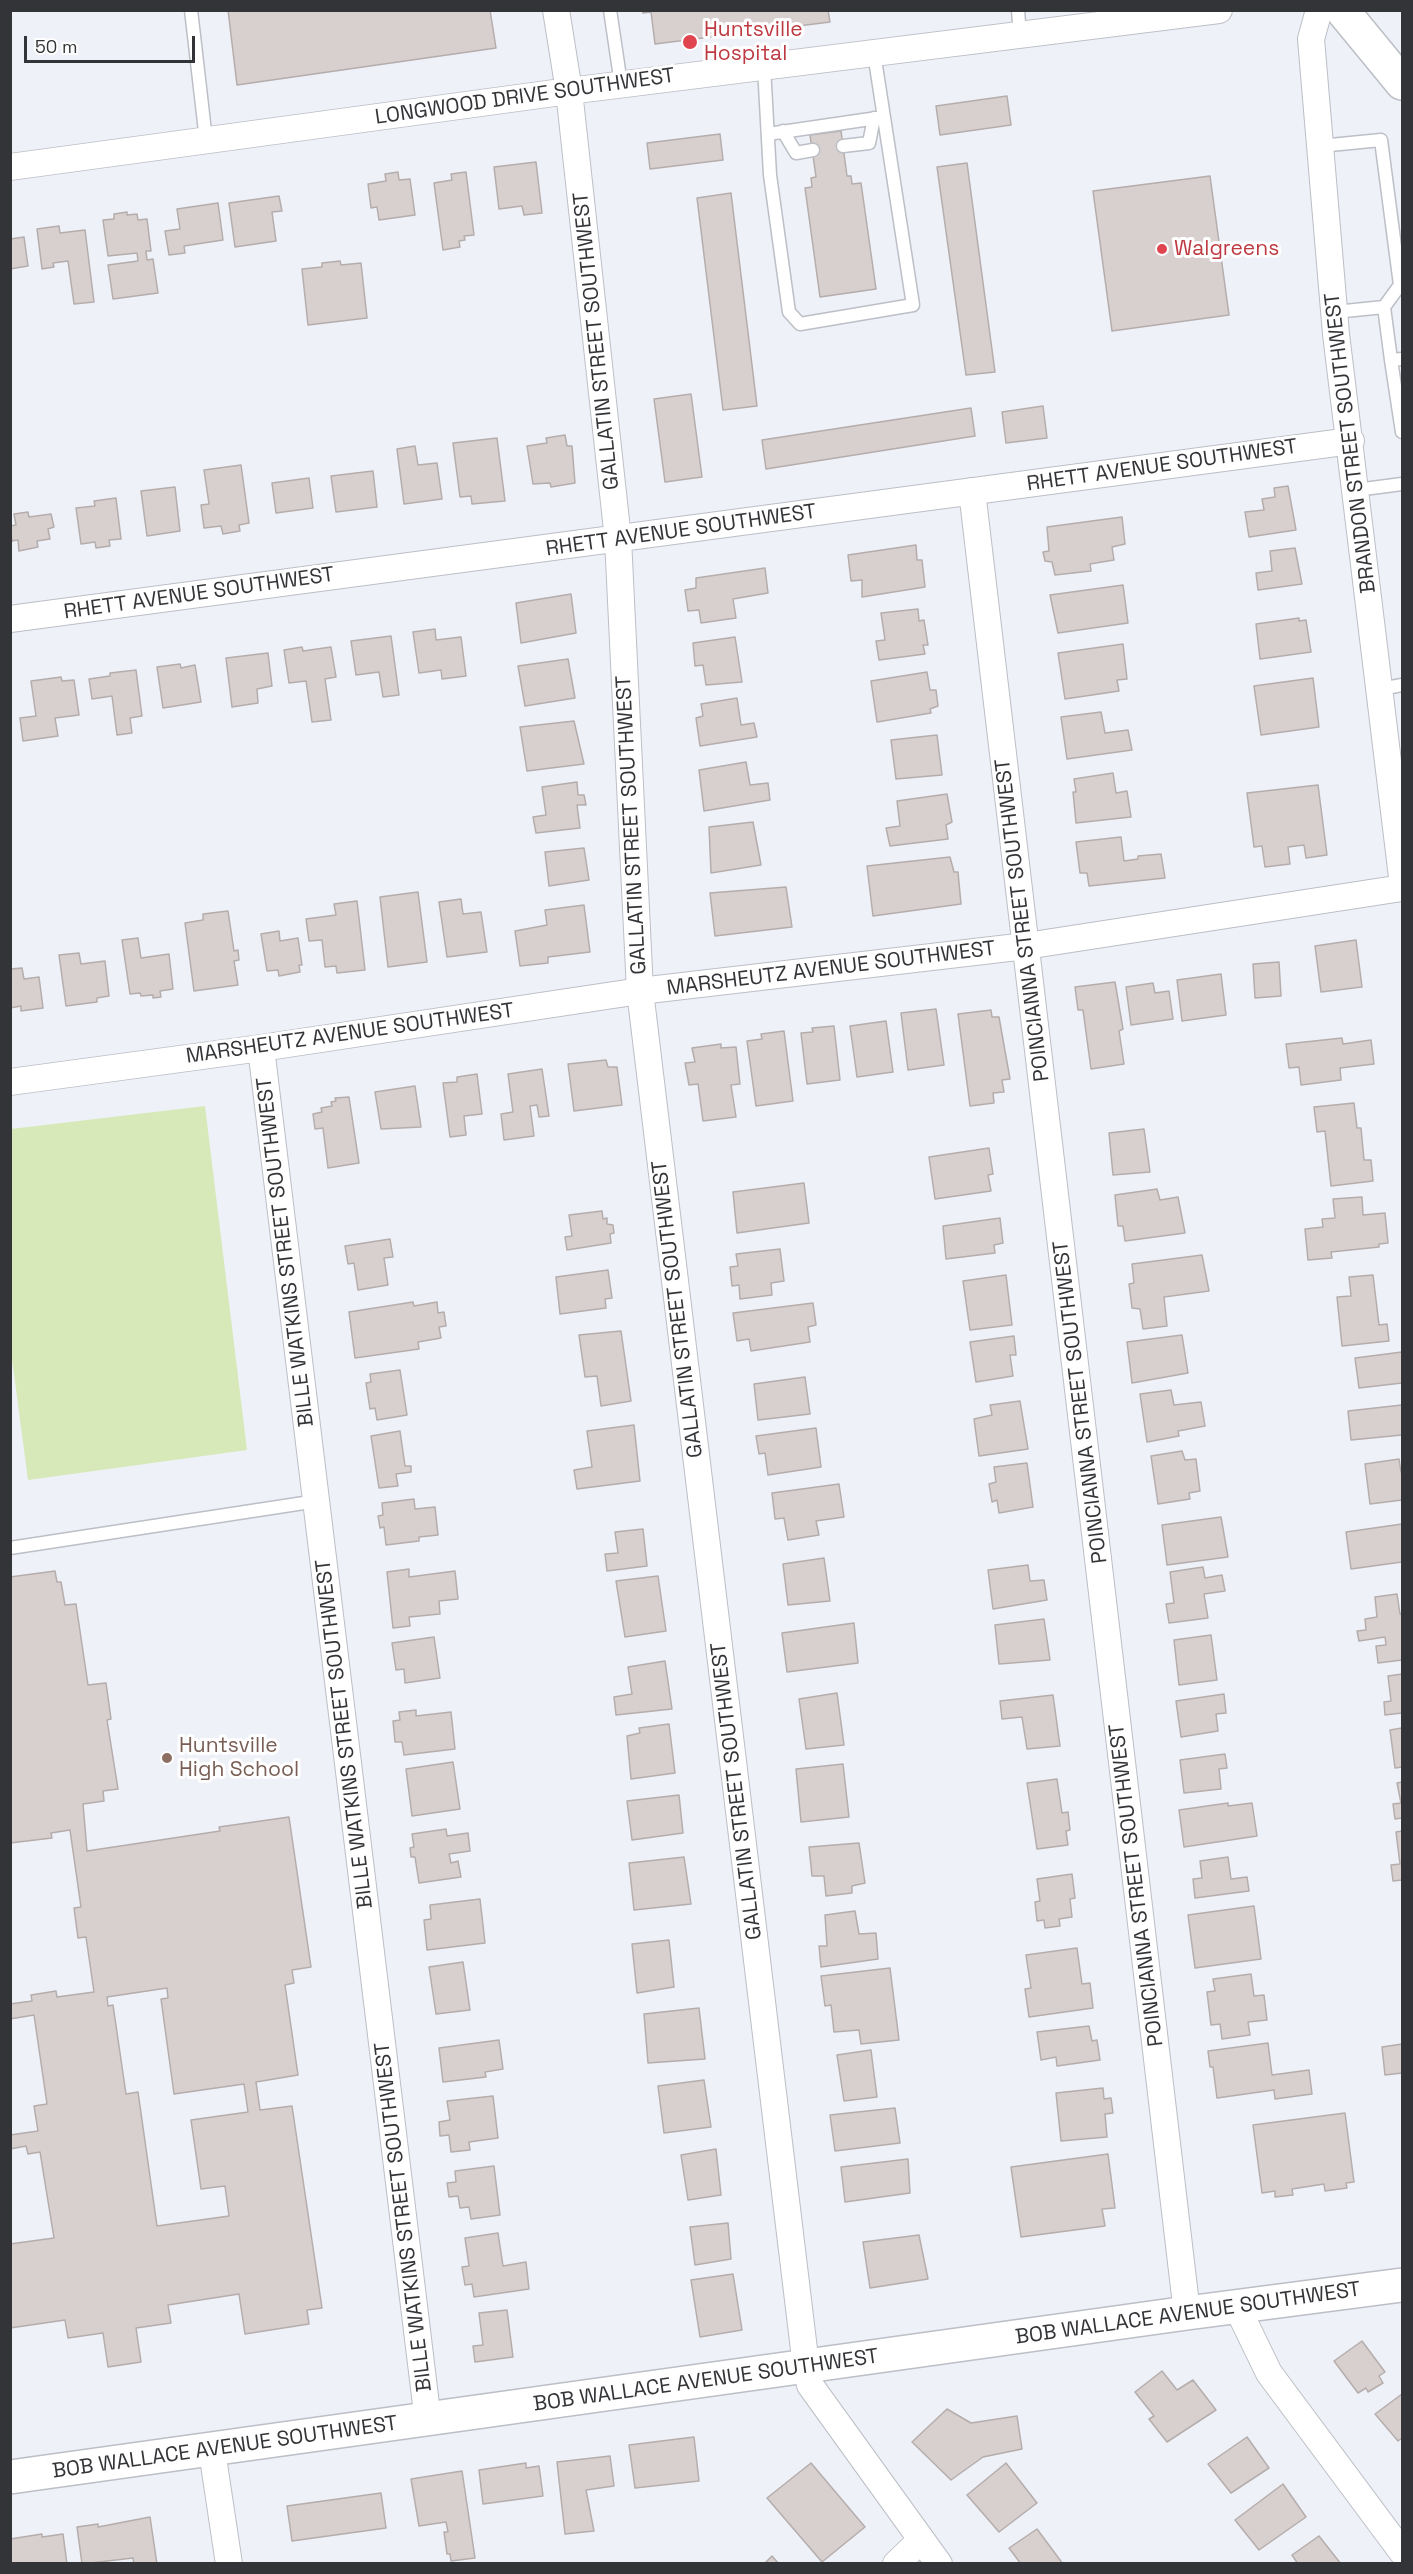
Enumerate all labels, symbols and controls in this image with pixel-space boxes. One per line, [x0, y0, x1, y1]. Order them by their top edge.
place label: Huntsville Hospital [704, 17, 803, 67]
scale bar [27, 24, 198, 62]
marker: Huntsville Hospital [681, 33, 699, 51]
text: 50 m [35, 35, 77, 58]
street label: LONGWOOD DRIVE SOUTHWEST [374, 63, 676, 131]
street label: GALLATIN STREET SOUTHWEST [569, 191, 625, 491]
place label: Walgreens [1174, 236, 1279, 262]
marker: Walgreens [1155, 242, 1169, 256]
street label: BRANDON STREET SOUTHWEST [1320, 291, 1382, 595]
street label: RHETT AVENUE SOUTHWEST [1025, 435, 1299, 497]
street label: RHETT AVENUE SOUTHWEST [544, 500, 818, 562]
street label: RHETT AVENUE SOUTHWEST [62, 563, 336, 625]
street label: GALLATIN STREET SOUTHWEST [612, 675, 652, 975]
street label: POINCIANNA STREET SOUTHWEST [991, 757, 1055, 1083]
street label: MARSHEUTZ AVENUE SOUTHWEST [665, 936, 997, 1002]
street label: MARSHEUTZ AVENUE SOUTHWEST [184, 998, 516, 1070]
street label: BILLE WATKINS STREET SOUTHWEST [252, 1076, 320, 1428]
street label: GALLATIN STREET SOUTHWEST [647, 1159, 709, 1459]
street label: POINCIANNA STREET SOUTHWEST [1049, 1239, 1113, 1565]
street label: BILLE WATKINS STREET SOUTHWEST [311, 1558, 379, 1910]
street label: GALLATIN STREET SOUTHWEST [706, 1641, 768, 1941]
street label: POINCIANNA STREET SOUTHWEST [1105, 1722, 1169, 2048]
place label: Huntsville High School [179, 1733, 299, 1783]
marker: Huntsville High School [160, 1751, 174, 1765]
street label: BILLE WATKINS STREET SOUTHWEST [370, 2041, 438, 2393]
street label: BOB WALLACE AVENUE SOUTHWEST [1014, 2277, 1362, 2351]
street label: BOB WALLACE AVENUE SOUTHWEST [532, 2344, 880, 2418]
street label: BOB WALLACE AVENUE SOUTHWEST [51, 2411, 399, 2485]

